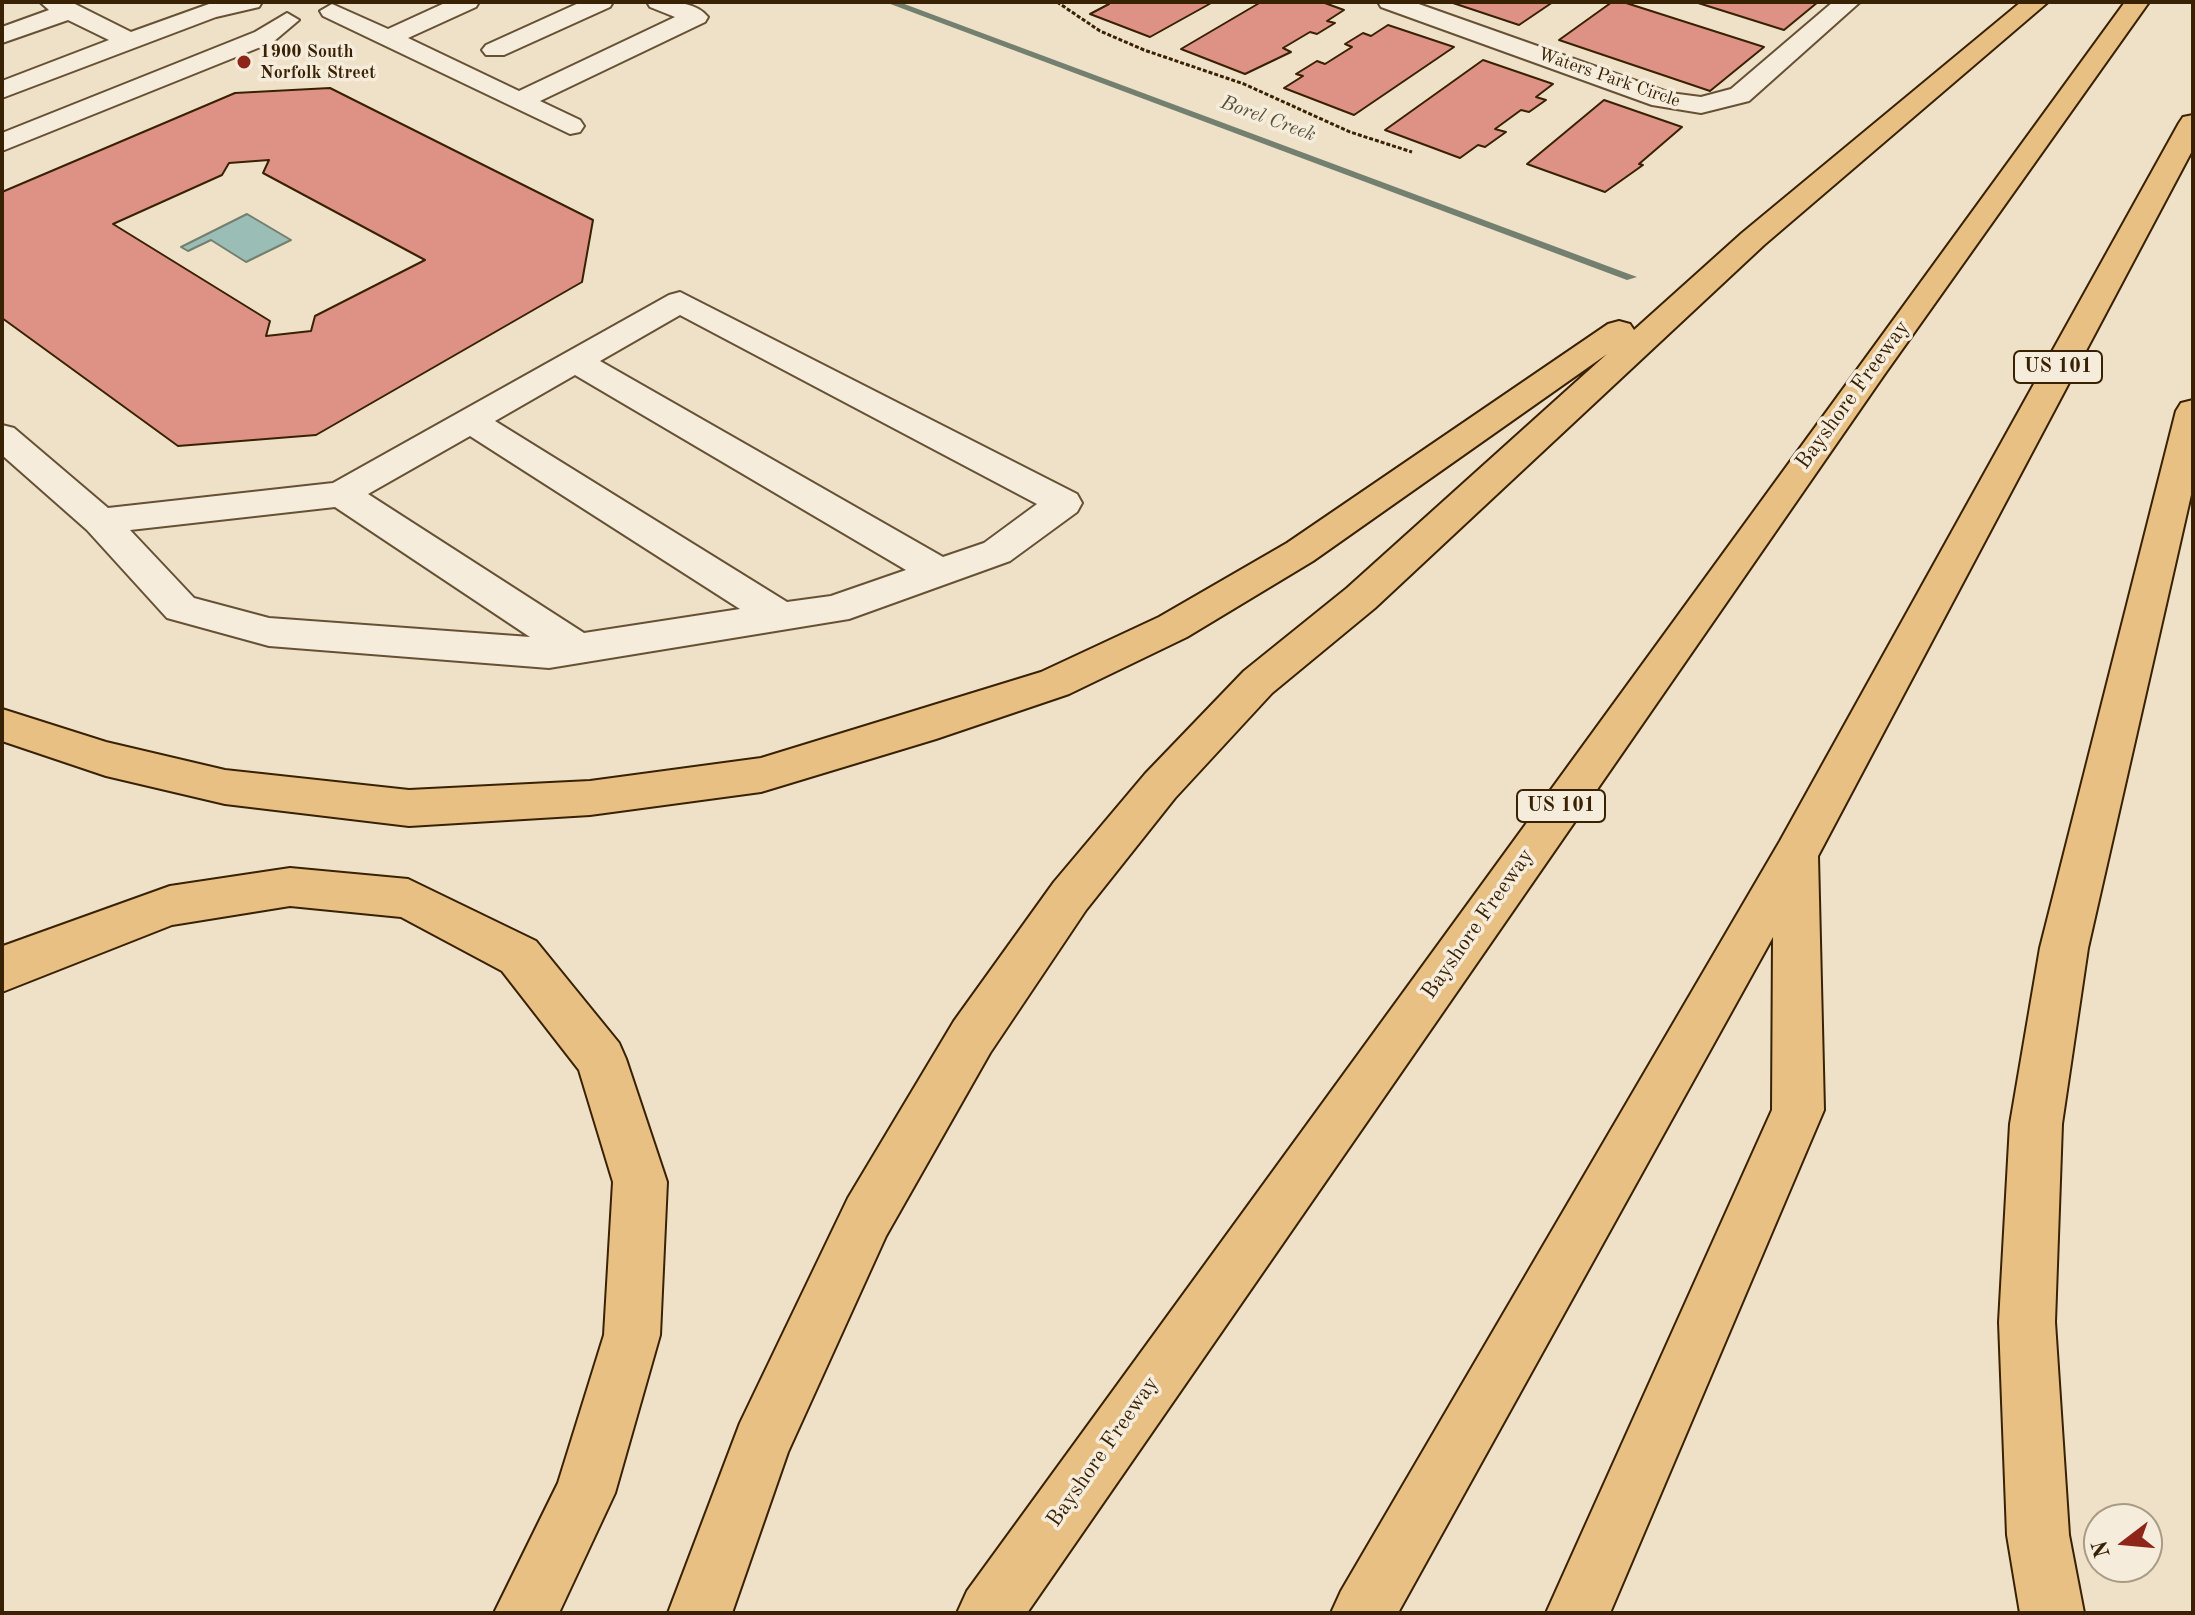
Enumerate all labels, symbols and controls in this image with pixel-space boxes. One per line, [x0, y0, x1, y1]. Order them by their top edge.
place label: 1900 South Norfolk Street [260, 41, 376, 84]
street label: Waters Park Circle [1535, 44, 1683, 112]
marker: 1900 South Norfolk Street [235, 53, 253, 71]
water label: Borel Creek [1217, 91, 1319, 147]
street label: Bayshore Freeway [1790, 315, 1916, 475]
road number: US 101 [2014, 351, 2102, 383]
road number: US 101 [1517, 790, 1605, 822]
street label: Bayshore Freeway [1416, 844, 1540, 1004]
street label: Bayshore Freeway [1041, 1372, 1165, 1532]
north arrow [2083, 1503, 2163, 1583]
text: N [2089, 1538, 2115, 1560]

